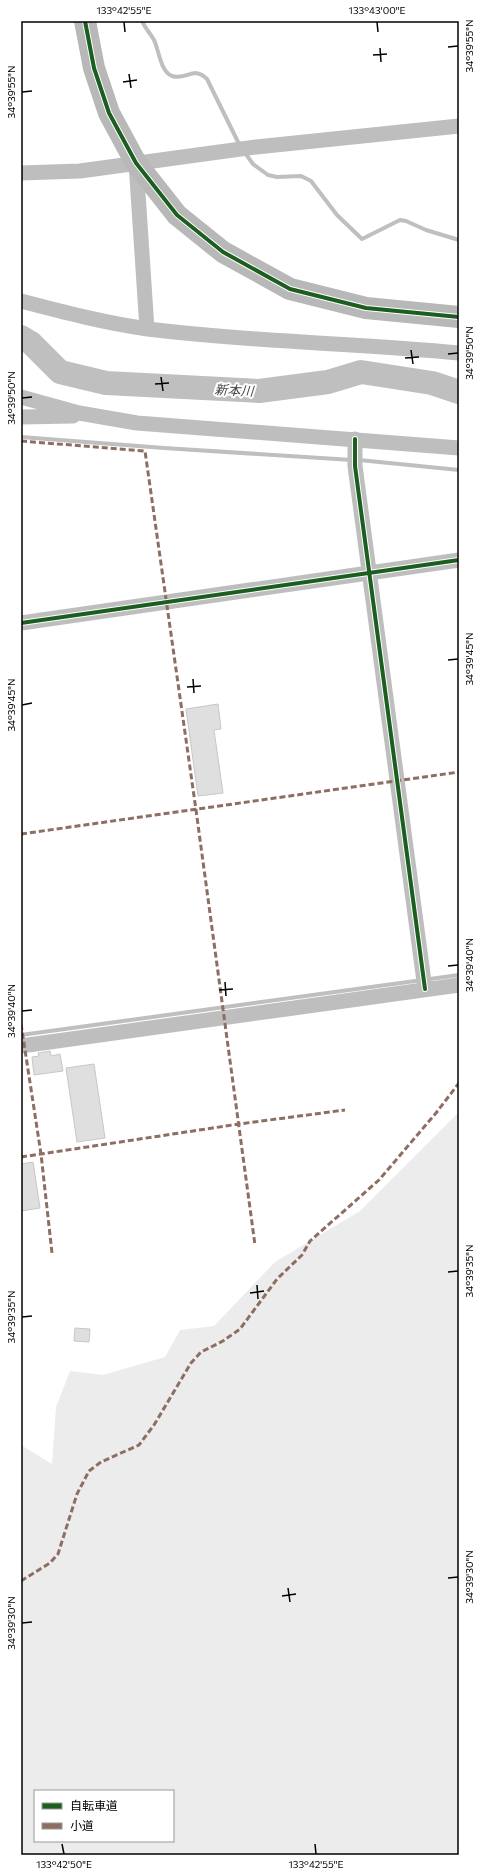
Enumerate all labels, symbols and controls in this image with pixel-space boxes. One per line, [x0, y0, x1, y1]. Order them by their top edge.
text: 133°42'55"E [97, 4, 152, 16]
text: 133°43'00"E [349, 4, 405, 16]
text: 34°39'55"N [463, 20, 475, 72]
text: 34°39'55"N [5, 66, 17, 118]
text: 34°39'50"N [463, 326, 475, 380]
text: 34°39'50"N [5, 371, 17, 425]
water label: 新本川 [214, 381, 256, 399]
text: 34°39'45"N [463, 632, 475, 686]
text: 34°39'45"N [5, 678, 17, 732]
text: 34°39'40"N [463, 938, 475, 992]
text: 34°39'40"N [5, 984, 17, 1038]
text: 34°39'35"N [463, 1245, 475, 1297]
text: 34°39'35"N [5, 1291, 17, 1343]
text: 34°39'30"N [463, 1550, 475, 1604]
text: 34°39'30"N [5, 1596, 17, 1650]
legend [34, 1790, 174, 1842]
text: 自転車道 [70, 1798, 118, 1812]
text: 小道 [70, 1818, 94, 1832]
text: 133°42'50"E [36, 1858, 92, 1870]
text: 133°42'55"E [289, 1858, 344, 1870]

